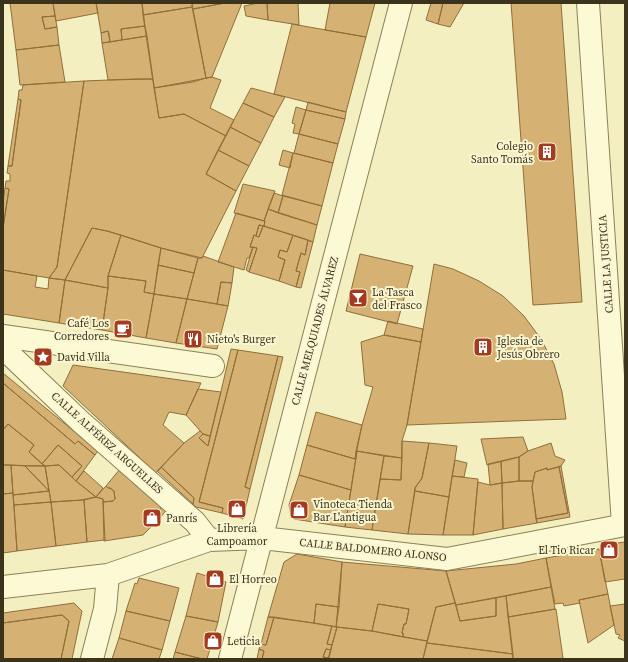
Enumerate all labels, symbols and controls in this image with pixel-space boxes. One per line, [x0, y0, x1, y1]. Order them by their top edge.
place label: Colegio Santo Tomás [471, 139, 533, 167]
building icon: Colegio Santo Tomás [536, 141, 558, 163]
street label: CALLE LA JUSTICIA [595, 214, 617, 314]
street label: CALLE MELQUIADES ÁLVAREZ [288, 255, 342, 407]
place label: La Tasca del Frasco [372, 285, 422, 313]
bar icon: La Tasca del Frasco [347, 287, 369, 309]
place label: Café Los Corredores [54, 316, 109, 344]
cafe icon: Café Los Corredores [112, 318, 134, 340]
restaurant icon: Nieto's Burger [182, 328, 204, 350]
place label: Nieto's Burger [207, 332, 276, 347]
place label: Iglesia de Jesús Obrero [496, 334, 560, 362]
building icon: Iglesia de Jesús Obrero [472, 336, 494, 358]
place icon: David Villa [32, 346, 54, 368]
place label: David Villa [57, 350, 110, 365]
street label: CALLE ALFÉREZ ARGUELLES [48, 389, 166, 498]
place label: Vinoteca Tienda Bar L'antigua [313, 497, 393, 525]
shop icon: Librería Campoamor [226, 498, 248, 520]
shop icon: Vinoteca Tienda Bar L'antigua [288, 499, 310, 521]
shop icon: Panrís [141, 507, 163, 529]
place label: Panrís [166, 511, 198, 526]
place label: Librería Campoamor [207, 521, 268, 549]
street label: CALLE BALDOMERO ALONSO [299, 535, 448, 565]
shop icon: El Tio Ricar [598, 539, 620, 561]
place label: El Tio Ricar [538, 543, 595, 558]
shop icon: El Horreo [204, 568, 226, 590]
place label: El Horreo [229, 572, 277, 587]
shop icon: Leticia [202, 630, 224, 652]
place label: Leticia [227, 634, 261, 649]

